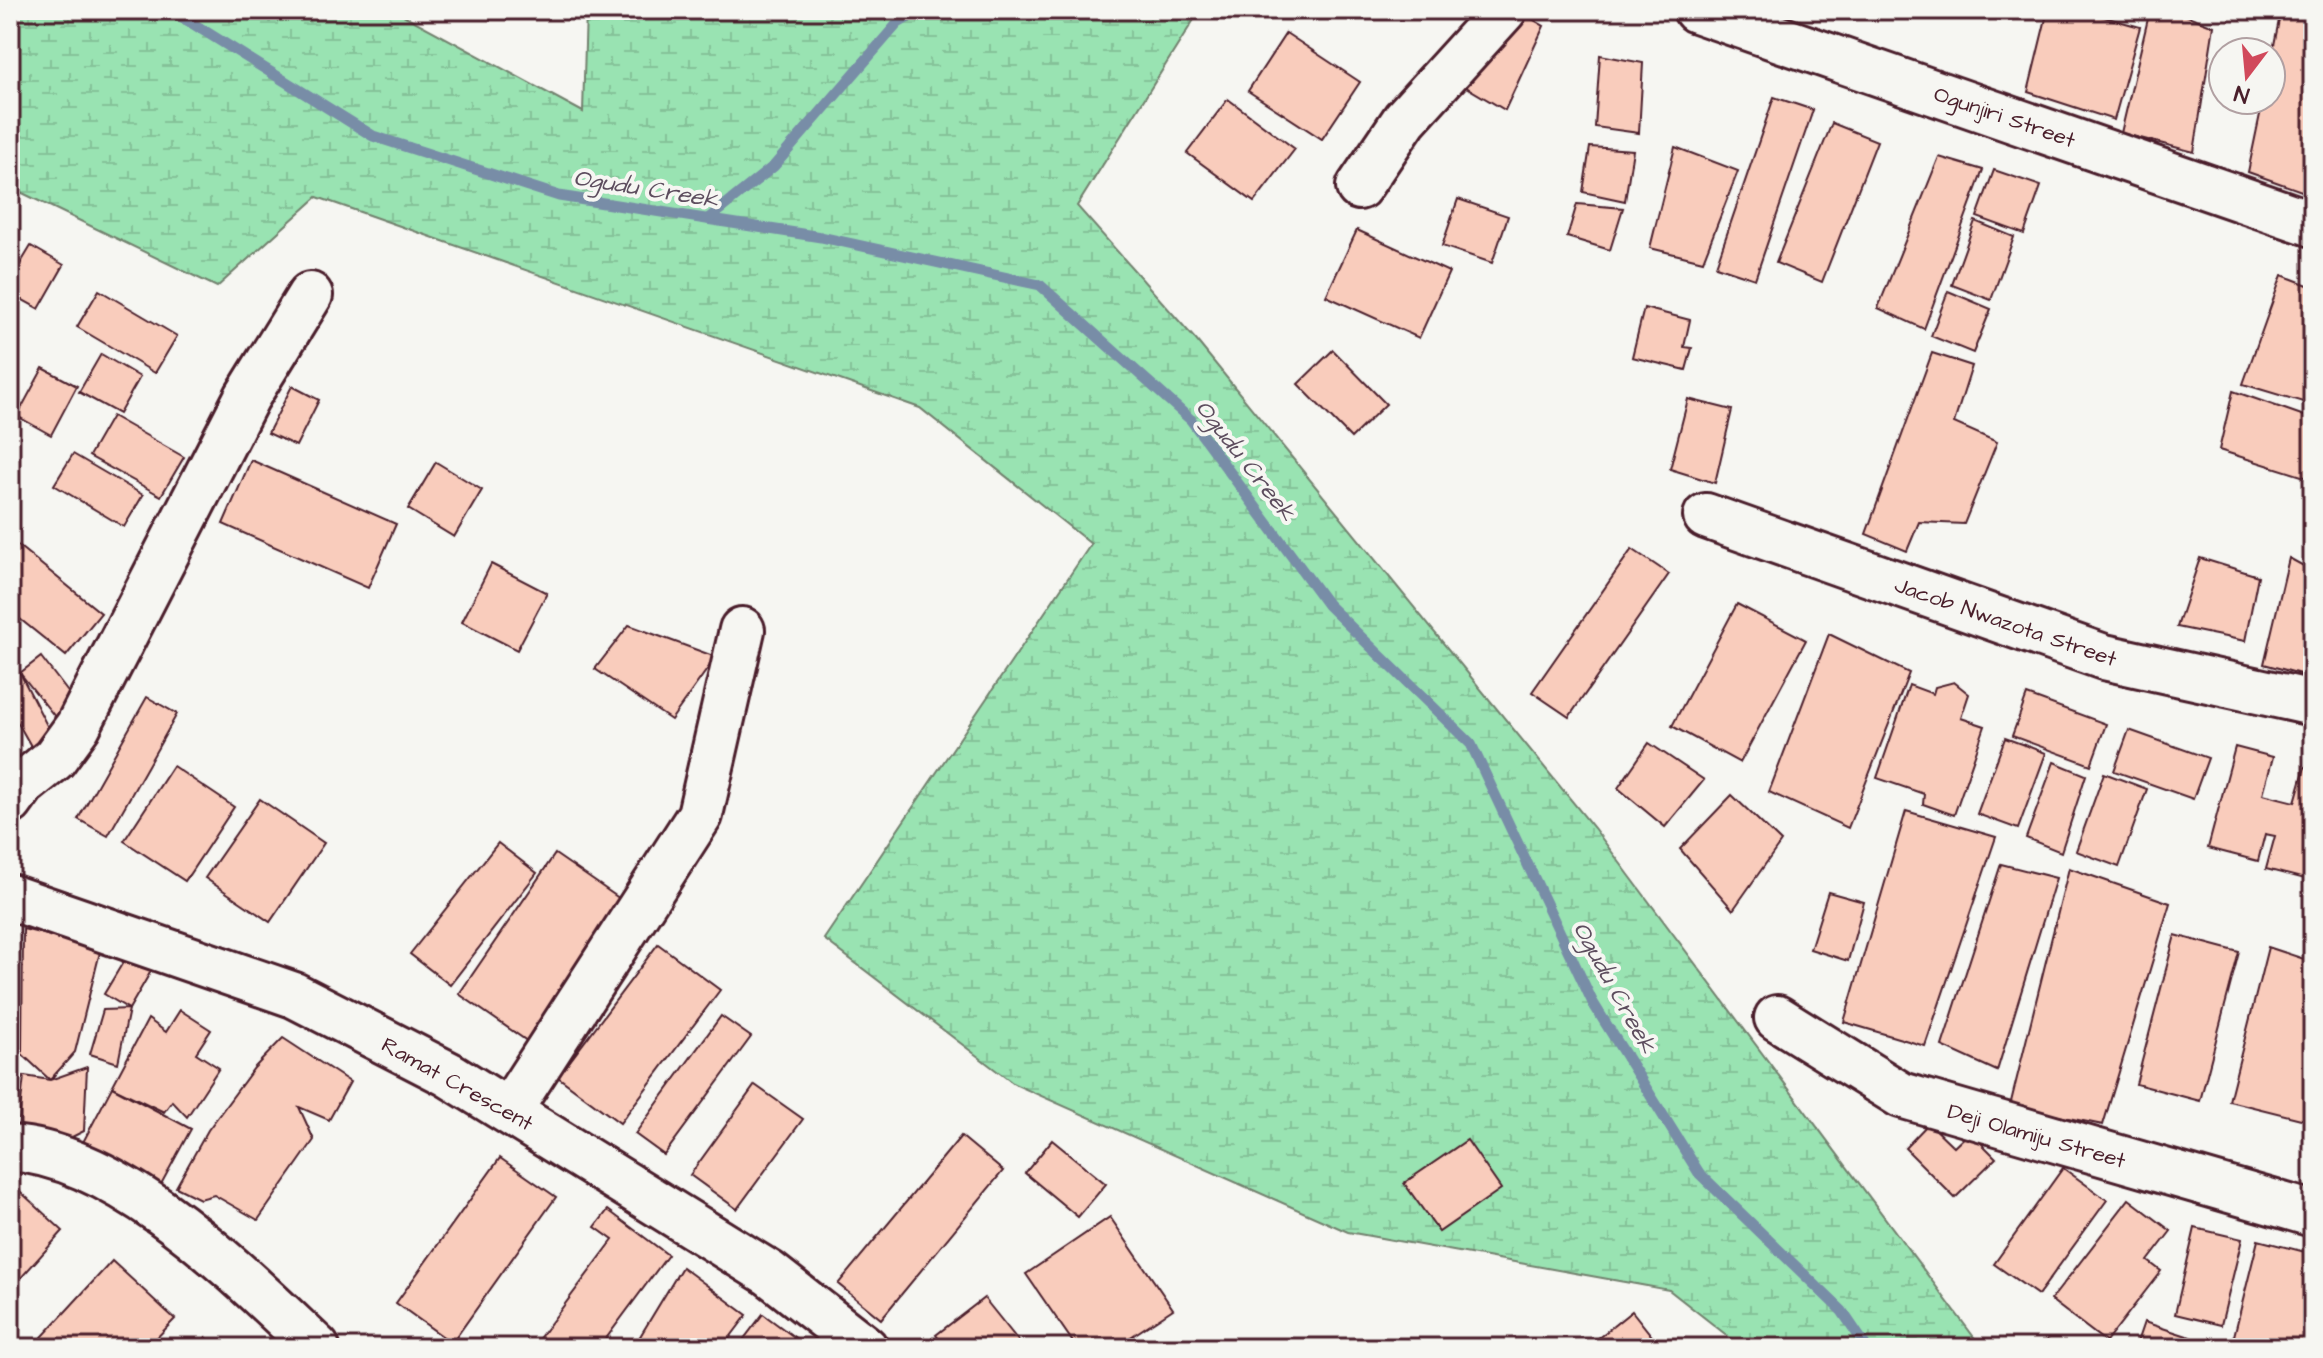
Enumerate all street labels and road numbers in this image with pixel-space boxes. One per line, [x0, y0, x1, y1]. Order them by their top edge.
street label: Ogunjiri Street [1929, 79, 2079, 157]
street label: Jacob Nwazota Street [1890, 570, 2121, 675]
street label: Ramat Crescent [376, 1030, 539, 1139]
street label: Deji Olamiju Street [1944, 1096, 2129, 1177]

